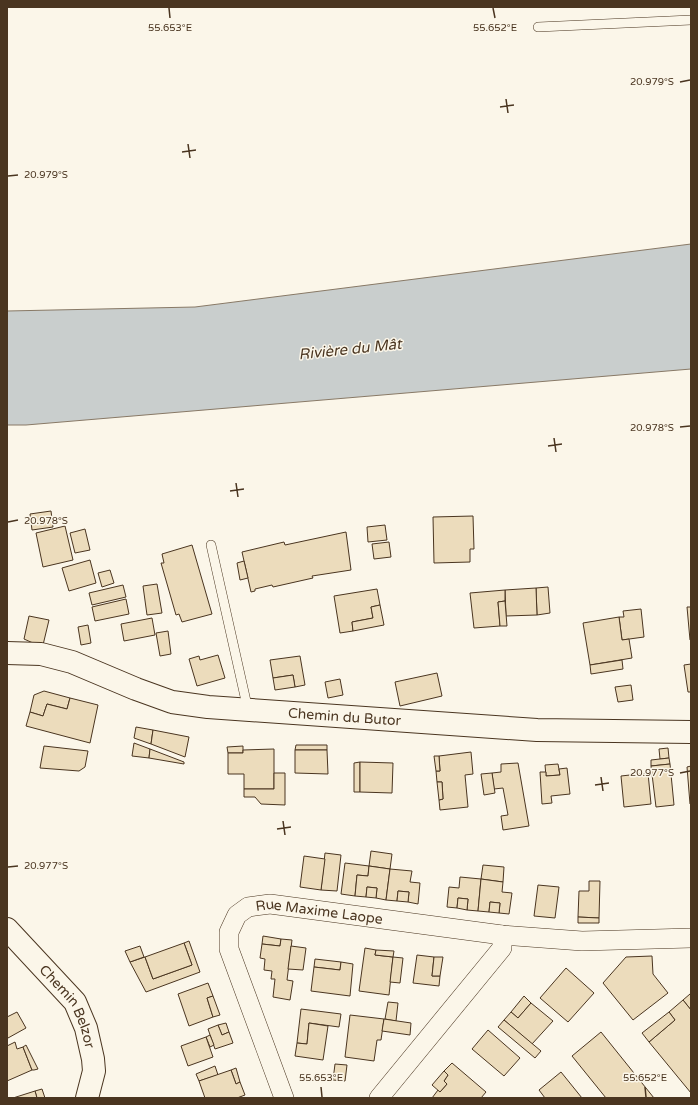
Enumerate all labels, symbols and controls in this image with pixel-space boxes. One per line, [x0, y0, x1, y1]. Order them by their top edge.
text: 55.653°E [148, 22, 192, 34]
text: 55.652°E [473, 22, 517, 34]
text: 20.979°S [630, 76, 674, 88]
text: 20.979°S [24, 169, 68, 181]
water label: Rivière du Mât [298, 334, 405, 363]
text: 20.978°S [630, 422, 674, 434]
text: 20.978°S [24, 515, 68, 527]
street label: Chemin du Butor [288, 705, 402, 730]
text: 20.977°S [630, 767, 674, 779]
text: 20.977°S [24, 860, 68, 872]
street label: Rue Maxime Laope [255, 896, 384, 928]
street label: Chemin Belzor [36, 961, 98, 1050]
text: 55.653°E [299, 1072, 343, 1084]
text: 55.652°E [623, 1072, 667, 1084]

